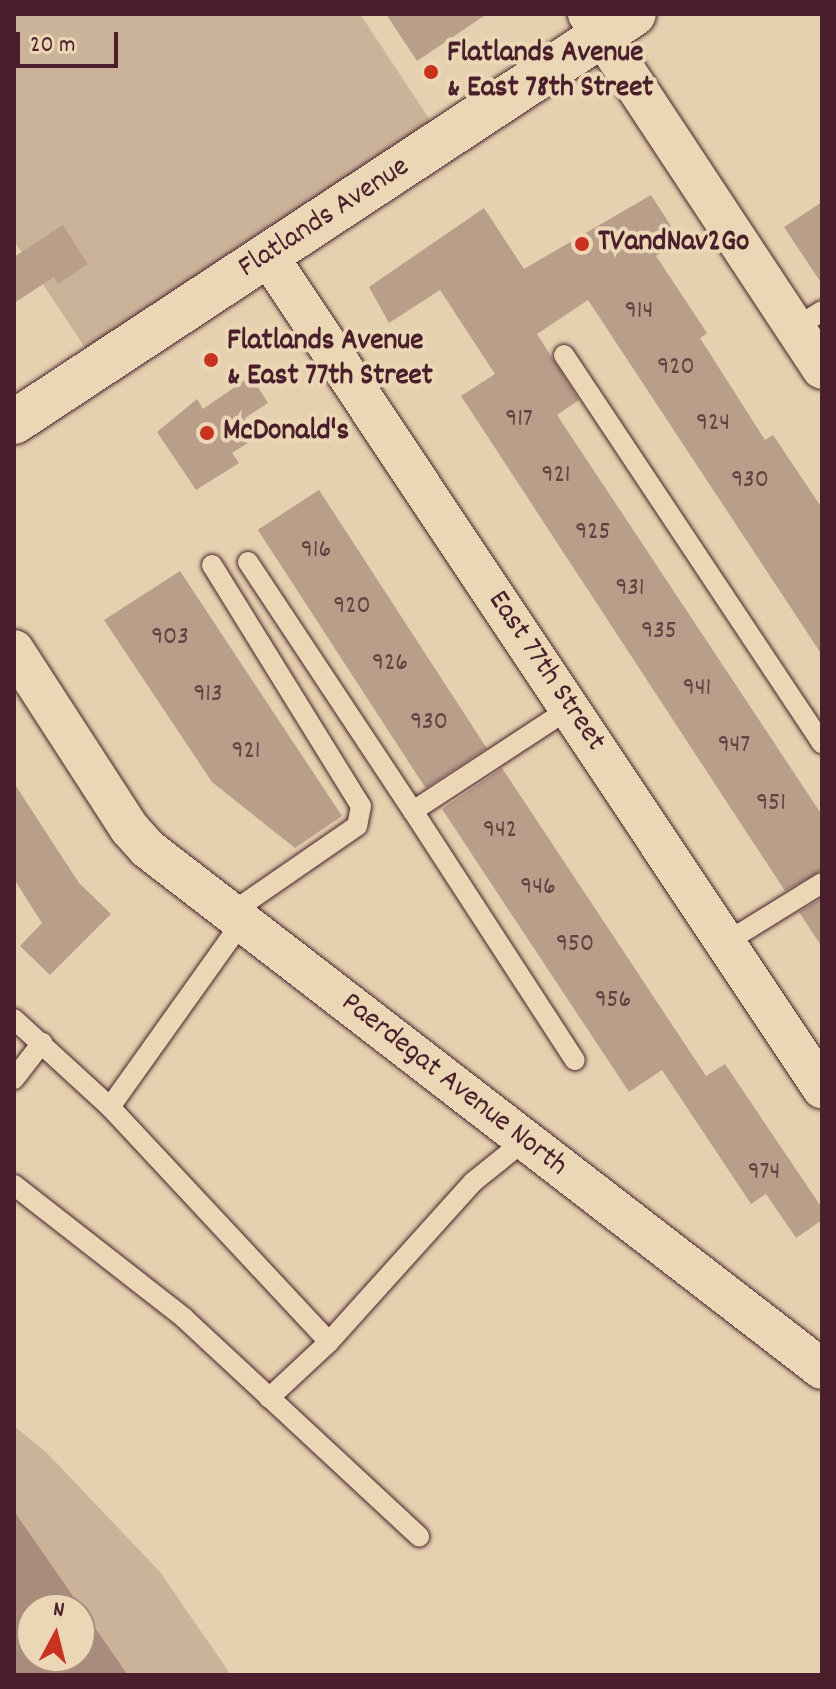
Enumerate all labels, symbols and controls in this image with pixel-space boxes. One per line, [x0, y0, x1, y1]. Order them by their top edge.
scale bar [20, 16, 122, 66]
text: 20 m [30, 29, 76, 63]
place label: Flatlands Avenue & East 78th Street [447, 37, 653, 108]
marker: Flatlands Avenue & East 78th Street [422, 63, 440, 81]
street label: Flatlands Avenue [233, 150, 417, 288]
place label: TVandNav2Go [598, 226, 749, 262]
marker: TVandNav2Go [573, 235, 591, 253]
house number: 914 [625, 296, 653, 328]
place label: Flatlands Avenue & East 77th Street [227, 325, 433, 396]
marker: Flatlands Avenue & East 77th Street [202, 351, 220, 369]
house number: 920 [657, 352, 695, 384]
house number: 917 [505, 404, 533, 436]
house number: 924 [696, 408, 730, 440]
place label: McDonald's [223, 415, 349, 451]
marker: McDonald's [198, 424, 216, 442]
house number: 921 [542, 460, 570, 492]
house number: 930 [731, 465, 769, 497]
house number: 925 [575, 517, 611, 549]
house number: 916 [301, 535, 331, 567]
house number: 931 [615, 573, 645, 605]
street label: East 77th Street [478, 585, 612, 759]
house number: 920 [333, 591, 371, 623]
house number: 935 [641, 616, 677, 648]
house number: 903 [151, 622, 189, 654]
house number: 926 [372, 648, 408, 680]
house number: 941 [683, 673, 711, 705]
house number: 913 [193, 679, 223, 711]
house number: 930 [410, 707, 448, 739]
house number: 947 [718, 730, 750, 762]
house number: 921 [232, 736, 260, 768]
house number: 951 [756, 788, 786, 820]
house number: 942 [483, 815, 517, 847]
house number: 946 [520, 872, 556, 904]
house number: 950 [556, 929, 594, 961]
house number: 956 [595, 985, 631, 1017]
street label: Paerdegat Avenue North [333, 986, 573, 1186]
house number: 974 [748, 1157, 780, 1189]
north arrow [16, 1593, 96, 1673]
text: N [51, 1595, 66, 1627]

